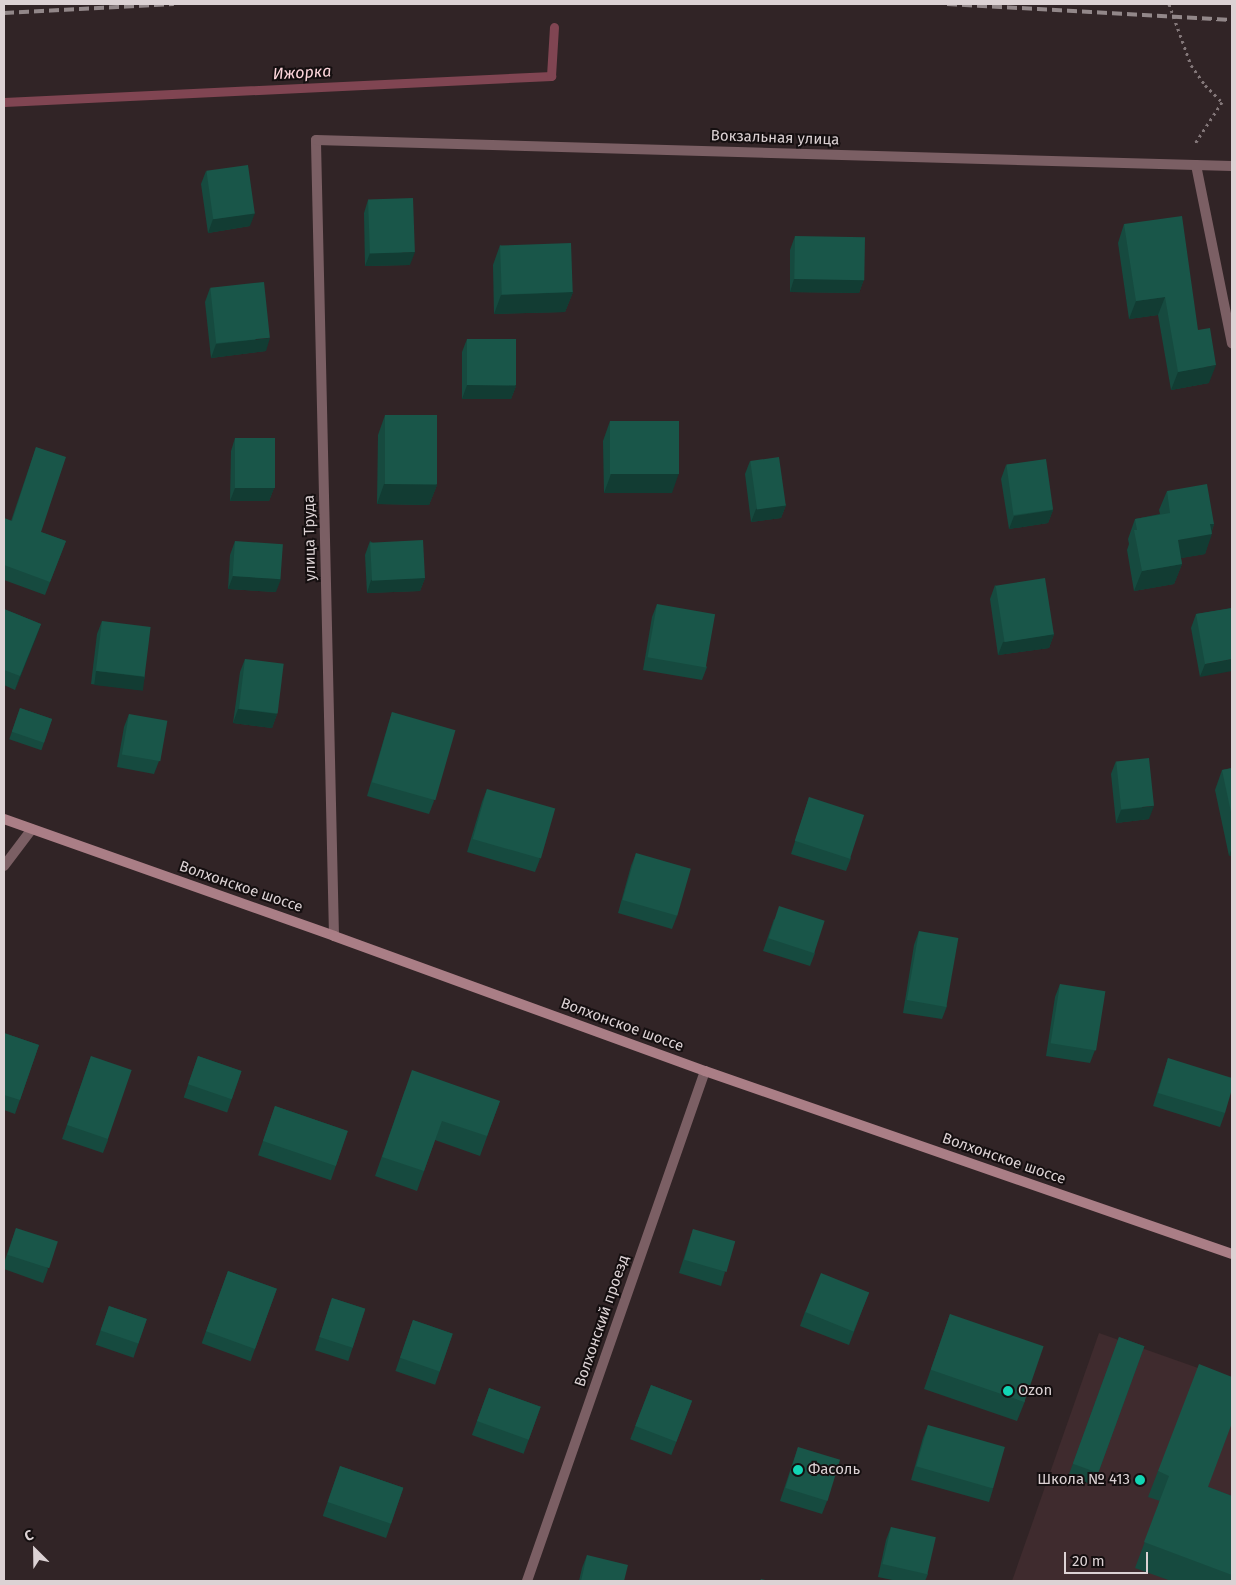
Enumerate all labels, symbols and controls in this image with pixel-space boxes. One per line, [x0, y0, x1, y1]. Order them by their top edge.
water label: Ижорка [272, 62, 332, 84]
street label: Вокзальная улица [710, 127, 840, 149]
street label: улица Труда [300, 495, 320, 581]
street label: Волхонское шоссе [177, 857, 305, 917]
street label: Волхонское шоссе [558, 994, 686, 1056]
street label: Волхонское шоссе [940, 1129, 1068, 1189]
street label: Волхонский проезд [571, 1253, 633, 1389]
place label: Ozon [1018, 1382, 1052, 1400]
marker: Ozon [1002, 1385, 1014, 1397]
place label: Фасоль [808, 1461, 860, 1479]
marker: Фасоль [792, 1464, 804, 1476]
place label: Школа № 413 [1037, 1471, 1130, 1489]
marker: Школа № 413 [1134, 1474, 1146, 1486]
north arrow [10, 1525, 60, 1575]
text: С [22, 1526, 36, 1545]
scale bar [1066, 1542, 1150, 1574]
text: 20 m [1072, 1552, 1105, 1570]

